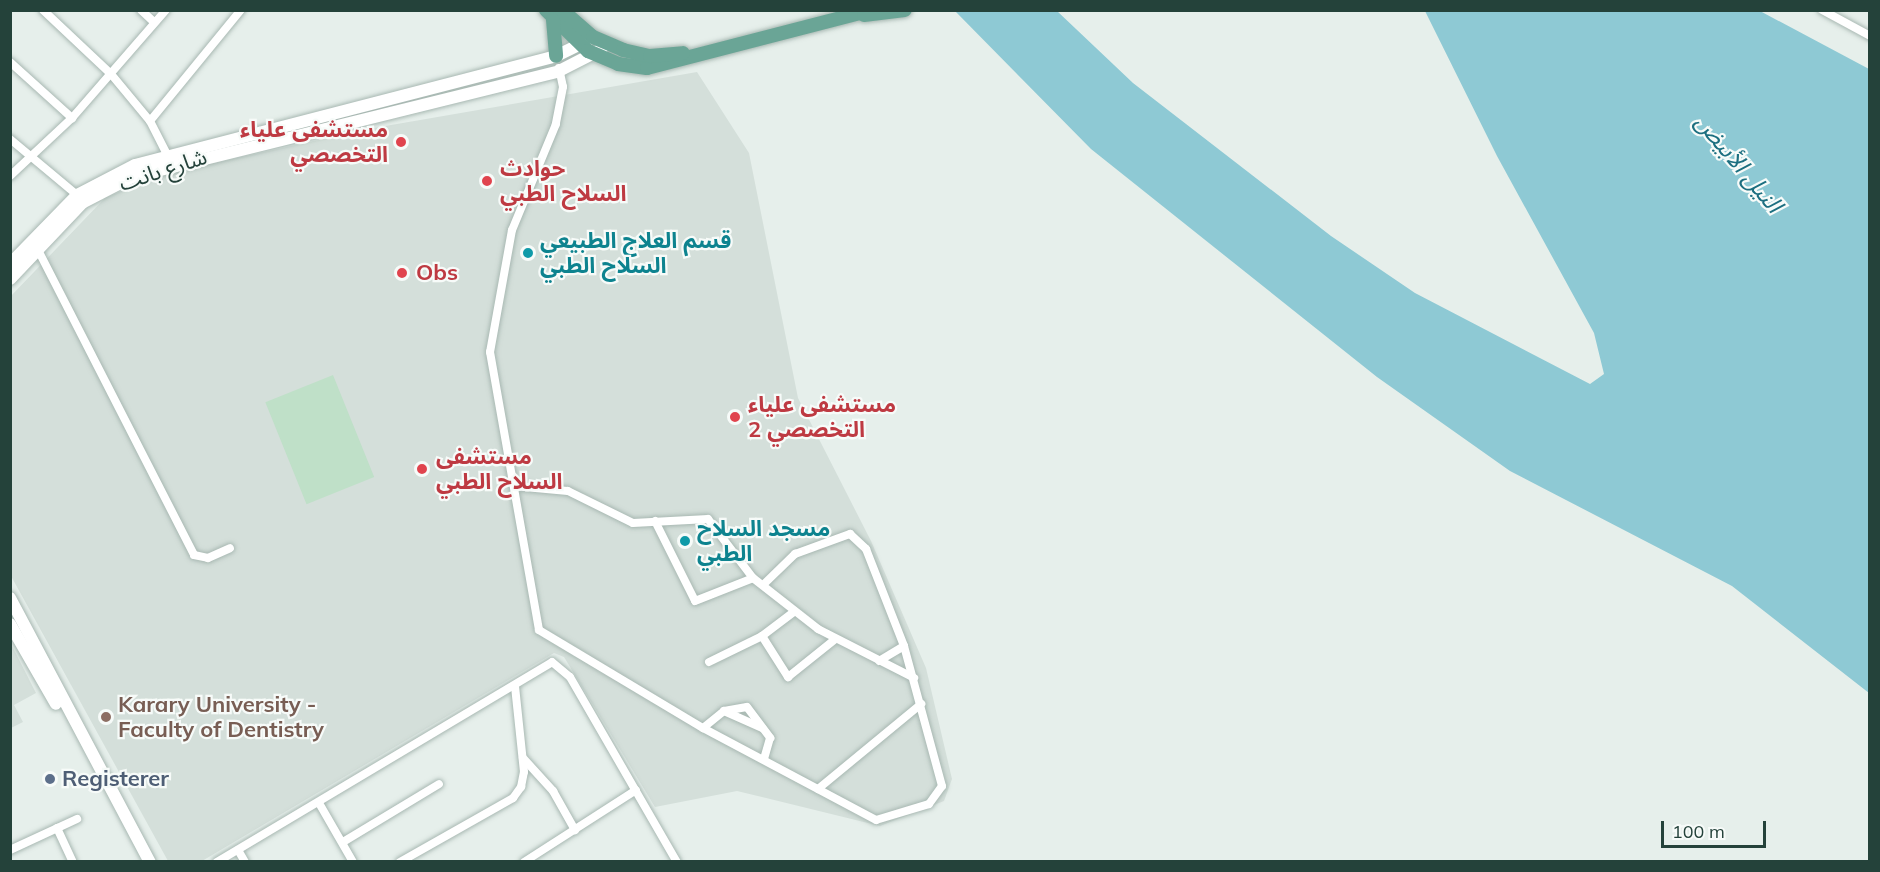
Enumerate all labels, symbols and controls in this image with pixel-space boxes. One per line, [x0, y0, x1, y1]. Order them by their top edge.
water label: النيل الأبيض [1689, 108, 1789, 218]
place label: مستشفى علياء التخصصي [240, 116, 388, 168]
marker: مستشفى علياء التخصصي [392, 133, 410, 151]
street label: شارع بانت [116, 143, 210, 197]
place label: حوادث السلاح الطبي [500, 155, 626, 206]
marker: حوادث السلاح الطبي [478, 172, 496, 190]
place label: قسم العلاج الطبيعي السلاح الطبي [540, 227, 731, 278]
marker: قسم العلاج الطبيعي السلاح الطبي [521, 246, 535, 260]
place label: Obs [416, 260, 458, 286]
marker: Obs [393, 264, 411, 282]
place label: مستشفى علياء التخصصي 2 [748, 391, 896, 442]
marker: مستشفى علياء التخصصي 2 [726, 408, 744, 426]
place label: مستشفى السلاح الطبي [436, 443, 562, 494]
marker: مستشفى السلاح الطبي [413, 460, 431, 478]
place label: مسجد السلاح الطبي [697, 515, 830, 566]
marker: مسجد السلاح الطبي [678, 534, 692, 548]
place label: Karary University - Faculty of Dentistry [118, 691, 324, 742]
marker: Karary University - Faculty of Dentistry [99, 710, 113, 724]
place label: Registerer [62, 766, 169, 792]
marker: Registerer [43, 772, 57, 786]
scale bar [1664, 809, 1769, 847]
text: 100 m [1672, 820, 1725, 843]

